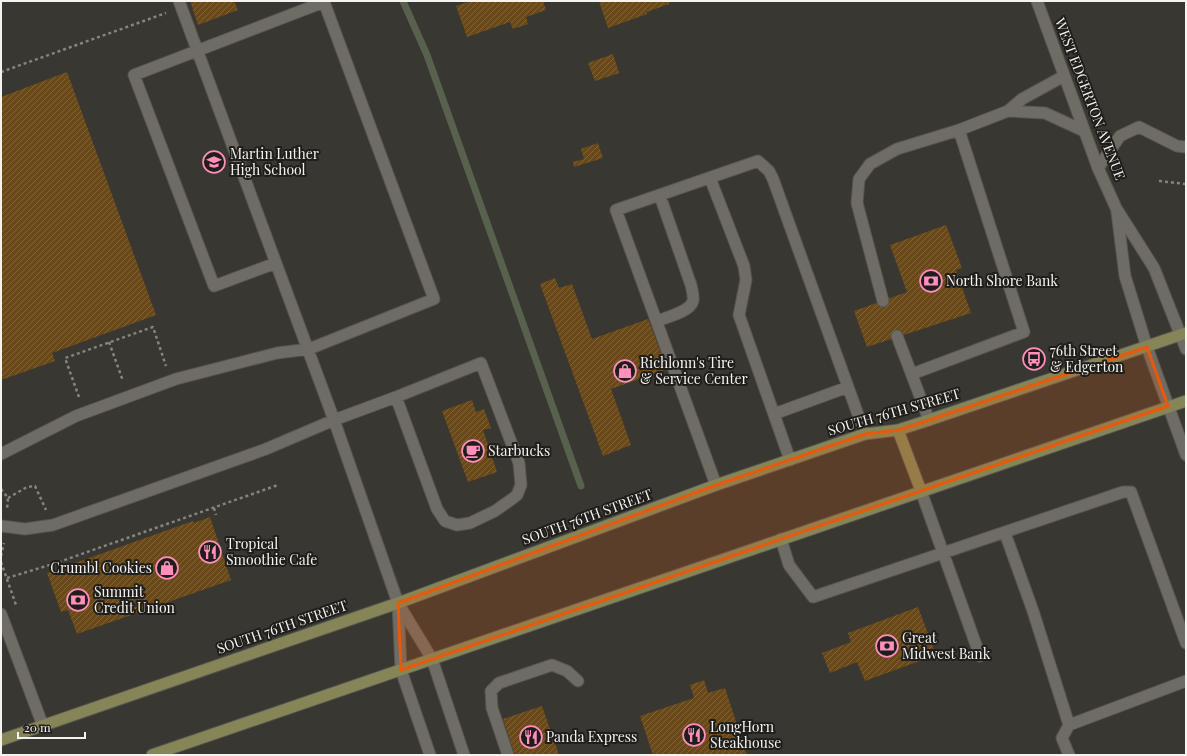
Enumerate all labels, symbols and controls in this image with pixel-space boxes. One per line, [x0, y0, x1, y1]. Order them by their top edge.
street label: WEST EDGERTON AVENUE [1050, 14, 1130, 182]
place label: Martin Luther High School [230, 144, 320, 179]
school or university icon: Martin Luther High School [201, 149, 227, 175]
bank icon: North Shore Bank [918, 268, 944, 294]
place label: North Shore Bank [946, 271, 1058, 290]
place label: 76th Street & Edgerton [1050, 341, 1124, 376]
bus stop icon: 76th Street & Edgerton [1021, 346, 1047, 372]
place label: Richlonn's Tire & Service Center [640, 353, 749, 388]
shop icon: Richlonn's Tire & Service Center [612, 358, 638, 384]
street label: SOUTH 76TH STREET [825, 383, 963, 440]
cafe icon: Starbucks [460, 438, 486, 464]
place label: Starbucks [488, 441, 550, 460]
street label: SOUTH 76TH STREET [519, 484, 655, 549]
place label: Tropical Smoothie Cafe [226, 534, 317, 569]
restaurant icon: Tropical Smoothie Cafe [197, 539, 223, 565]
shop icon: Crumbl Cookies [154, 555, 180, 581]
place label: Crumbl Cookies [50, 558, 152, 577]
place label: Summit Credit Union [94, 582, 176, 617]
bank icon: Summit Credit Union [65, 587, 91, 613]
street label: SOUTH 76TH STREET [214, 595, 350, 658]
place label: Great Midwest Bank [902, 628, 991, 663]
bank icon: Great Midwest Bank [874, 633, 900, 659]
scale bar [18, 714, 85, 740]
place label: LongHorn Steakhouse [710, 717, 781, 752]
text: 20 m [24, 719, 51, 735]
restaurant icon: LongHorn Steakhouse [681, 722, 707, 748]
restaurant icon: Panda Express [518, 724, 544, 750]
place label: Panda Express [546, 727, 637, 746]

